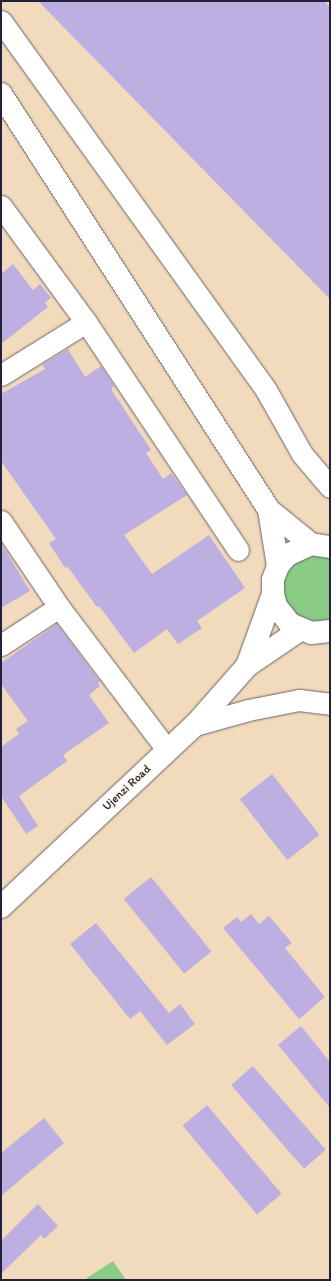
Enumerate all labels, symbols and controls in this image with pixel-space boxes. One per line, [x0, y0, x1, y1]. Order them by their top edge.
street label: Ujenzi Road [100, 762, 154, 814]

